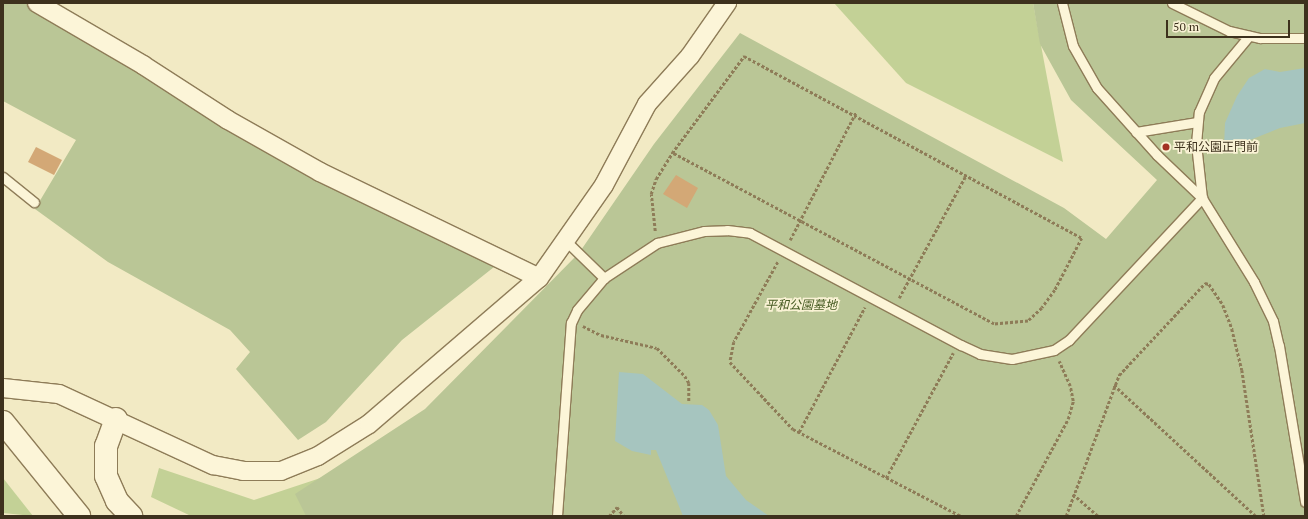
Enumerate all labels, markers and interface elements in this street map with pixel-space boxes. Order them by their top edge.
scale bar [1168,12,1292,38]
text: 50 m [1173,19,1199,34]
place label: 平和公園正門前 [1174,140,1258,154]
marker: 平和公園正門前 [1161,142,1171,152]
park label: 平和公園墓地 [765,298,837,312]

